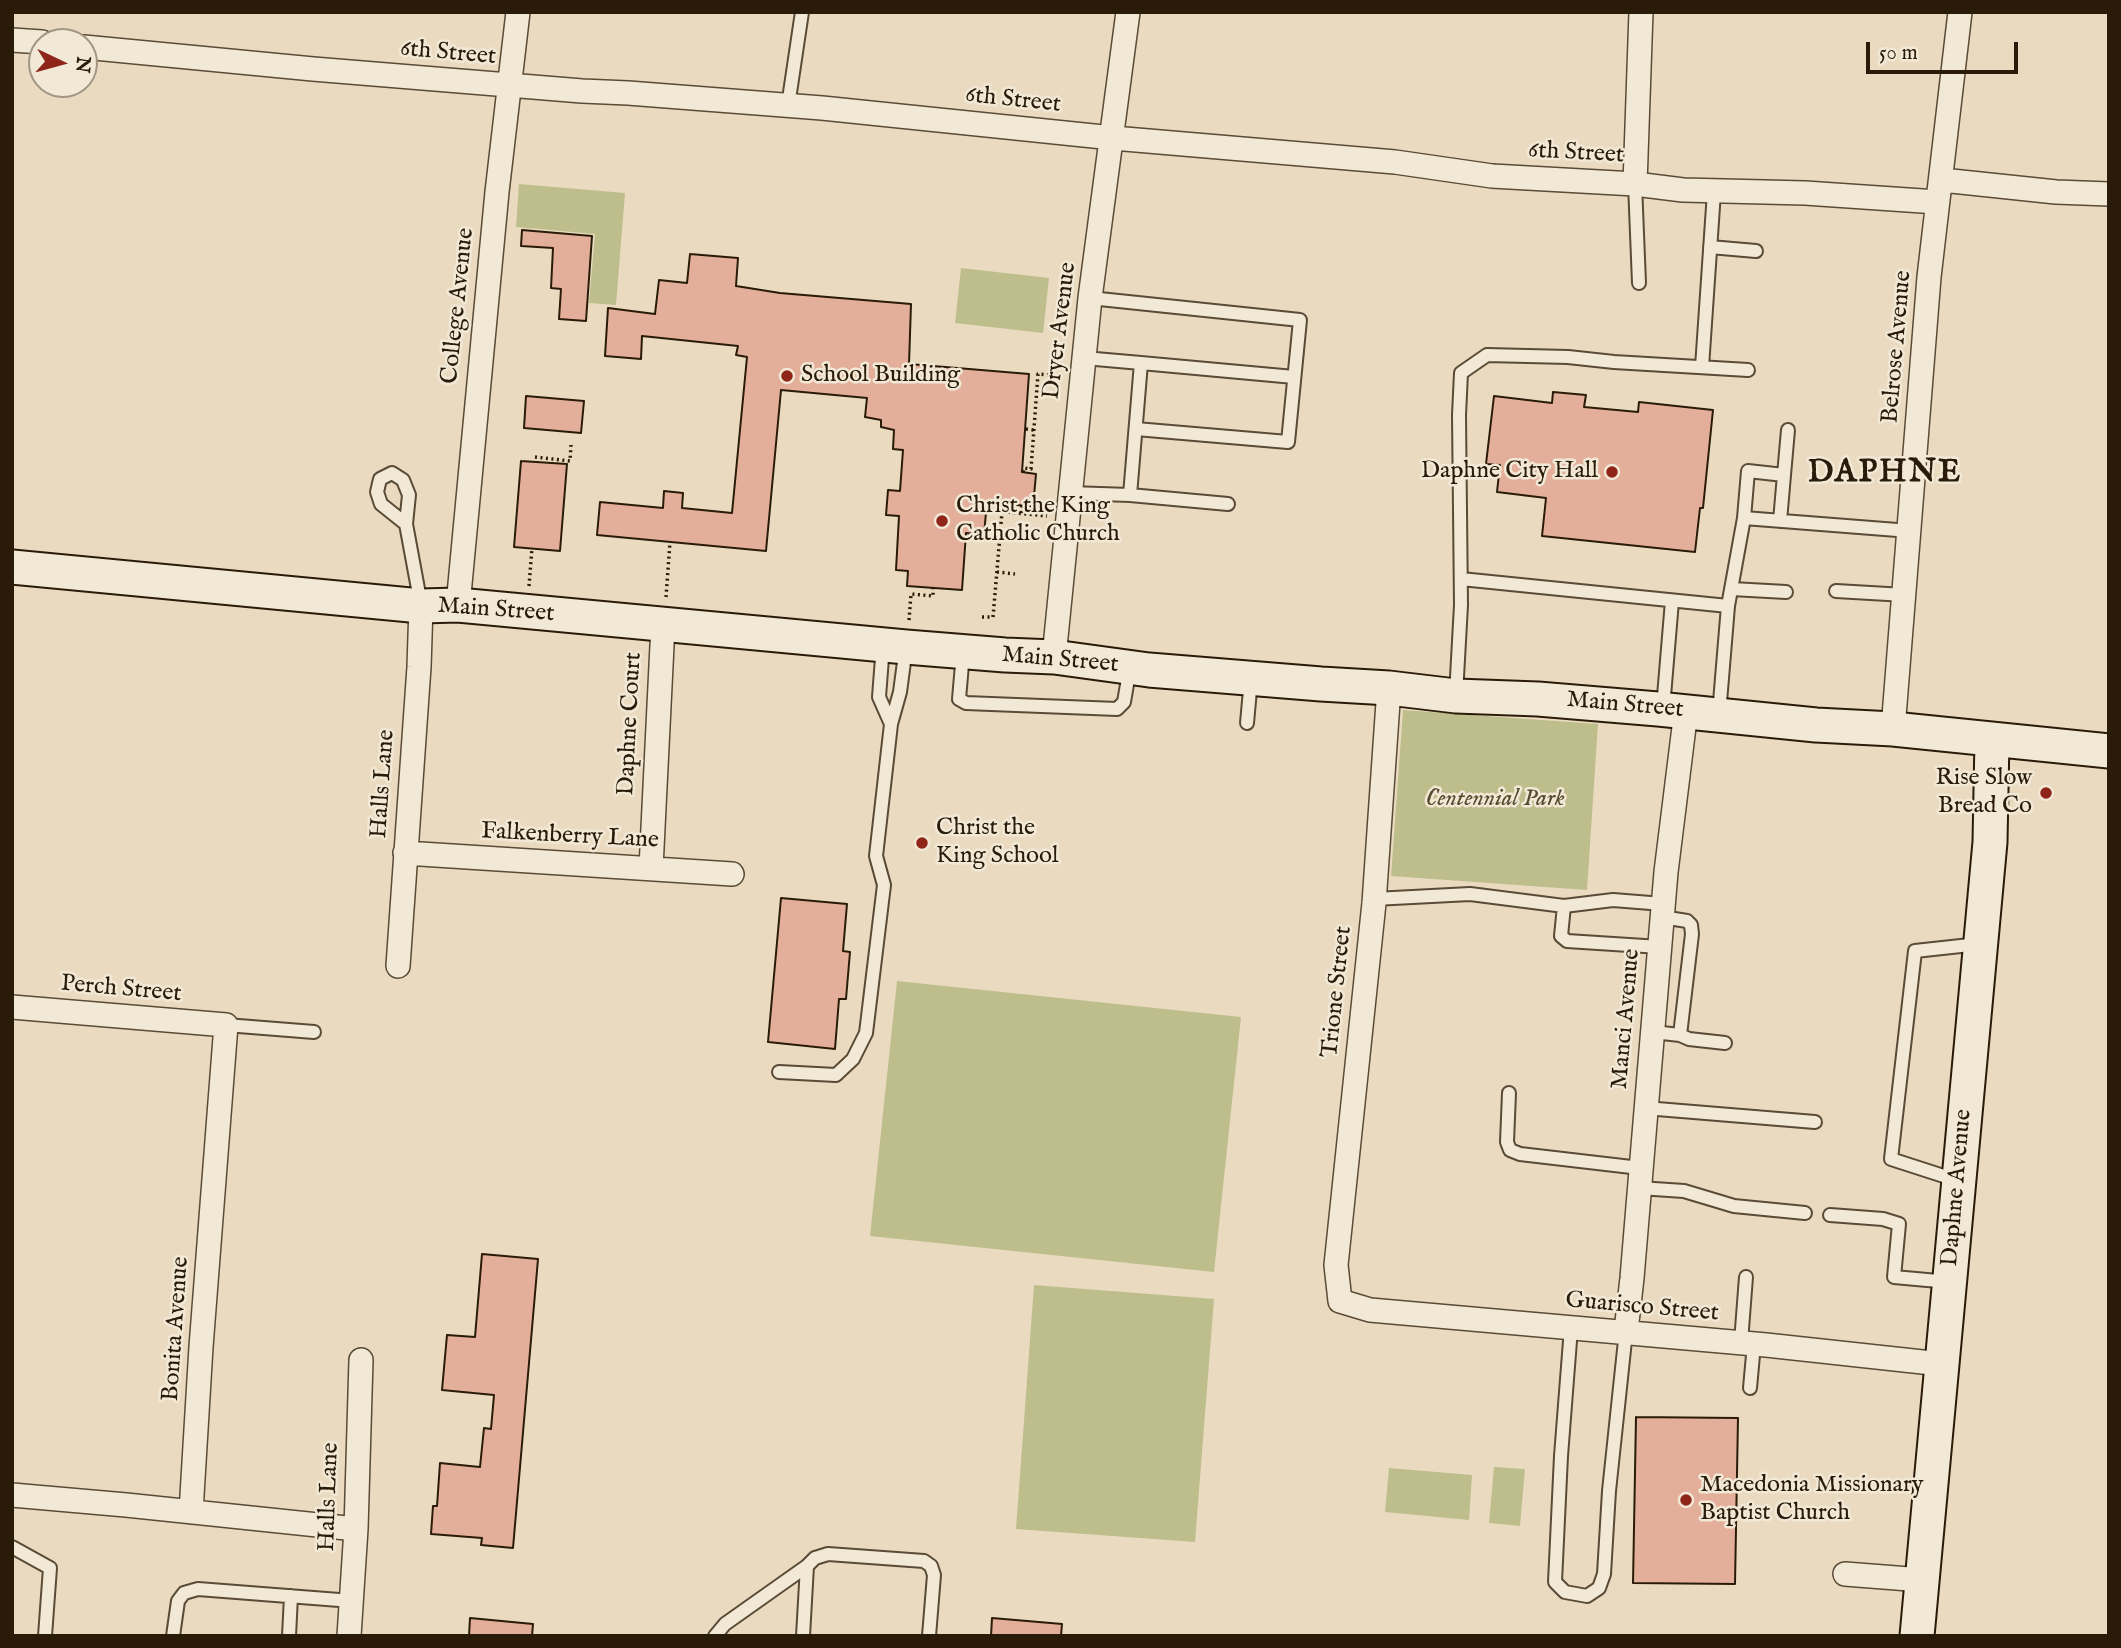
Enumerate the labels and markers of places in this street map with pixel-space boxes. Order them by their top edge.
place label: School Building [801,362,960,390]
marker: School Building [779,368,795,384]
place label: Daphne City Hall [1421,458,1598,486]
marker: Daphne City Hall [1604,464,1620,480]
place label: Christ the King Catholic Church [956,493,1120,549]
marker: Christ the King Catholic Church [934,513,950,529]
place label: Rise Slow Bread Co [1936,765,2032,821]
marker: Rise Slow Bread Co [2038,785,2054,801]
place label: Christ the King School [936,815,1058,871]
marker: Christ the King School [914,835,930,851]
place label: Macedonia Missionary Baptist Church [1700,1472,1924,1528]
marker: Macedonia Missionary Baptist Church [1678,1492,1694,1508]

